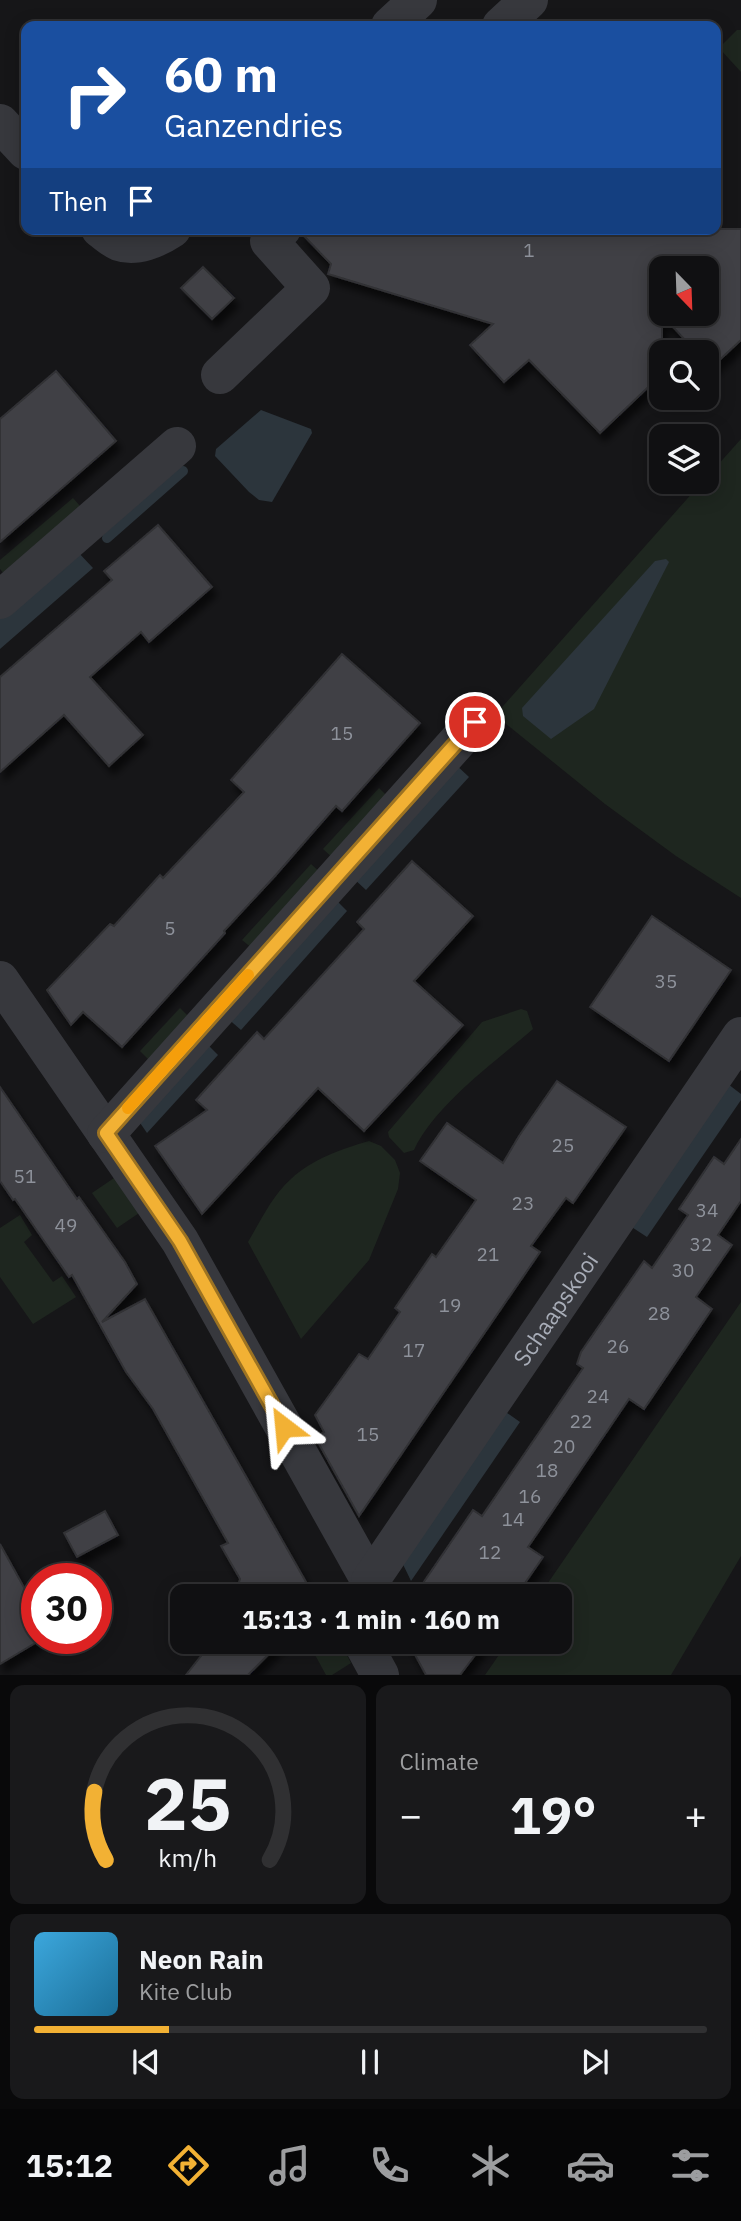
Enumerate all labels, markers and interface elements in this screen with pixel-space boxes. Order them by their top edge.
text: 60 m [164,42,278,105]
icon: right [49,49,140,140]
text: Ganzendries [164,104,343,146]
icon: arrive [122,182,160,220]
text: Then [49,184,108,218]
house number: 1 [523,238,535,262]
north arrow [649,256,719,326]
map controls [649,256,719,494]
button: search [649,340,719,410]
button: layers [649,424,719,494]
pin [445,692,505,752]
icon: arrive [456,703,494,741]
house number: 15 [331,721,353,745]
house number: 5 [164,916,176,940]
house number: 35 [655,969,677,993]
house number: 25 [552,1133,574,1157]
house number: 51 [14,1164,36,1188]
house number: 23 [512,1191,534,1215]
house number: 34 [696,1198,718,1222]
house number: 49 [55,1213,77,1237]
house number: 32 [690,1232,712,1256]
house number: 21 [477,1242,499,1266]
street label: Schaapskooi [506,1247,604,1371]
house number: 30 [672,1258,694,1282]
house number: 19 [439,1293,461,1317]
house number: 28 [648,1301,670,1325]
house number: 26 [607,1334,629,1358]
house number: 17 [403,1338,425,1362]
house number: 24 [587,1384,609,1408]
position arrow [247,1390,321,1464]
house number: 22 [570,1409,592,1433]
house number: 15 [357,1422,379,1446]
house number: 20 [553,1434,575,1458]
house number: 18 [536,1458,558,1482]
house number: 16 [519,1484,541,1508]
house number: 14 [502,1507,524,1531]
house number: 12 [479,1540,501,1564]
speed limit sign: 30 [21,1563,112,1654]
text: 15:13 · 1 min · 160 m [242,1602,500,1636]
text: Climate [400,1746,479,1776]
text: 25 [144,1756,231,1851]
text: 19° [510,1781,597,1848]
text: − [400,1790,422,1839]
text: + [684,1790,707,1839]
text: km/h [158,1841,217,1874]
text: Neon Rain [139,1942,264,1976]
text: Kite Club [139,1976,232,2006]
icon: previous [127,2043,165,2081]
icon: pause [351,2043,389,2081]
icon: next [576,2043,614,2081]
icon: directions [164,2141,213,2190]
icon: music [265,2141,314,2190]
icon: phone [365,2141,414,2190]
icon: climate [466,2141,515,2190]
icon: car [566,2141,615,2190]
icon: filters [666,2141,715,2190]
text: 15:12 [26,2144,113,2186]

